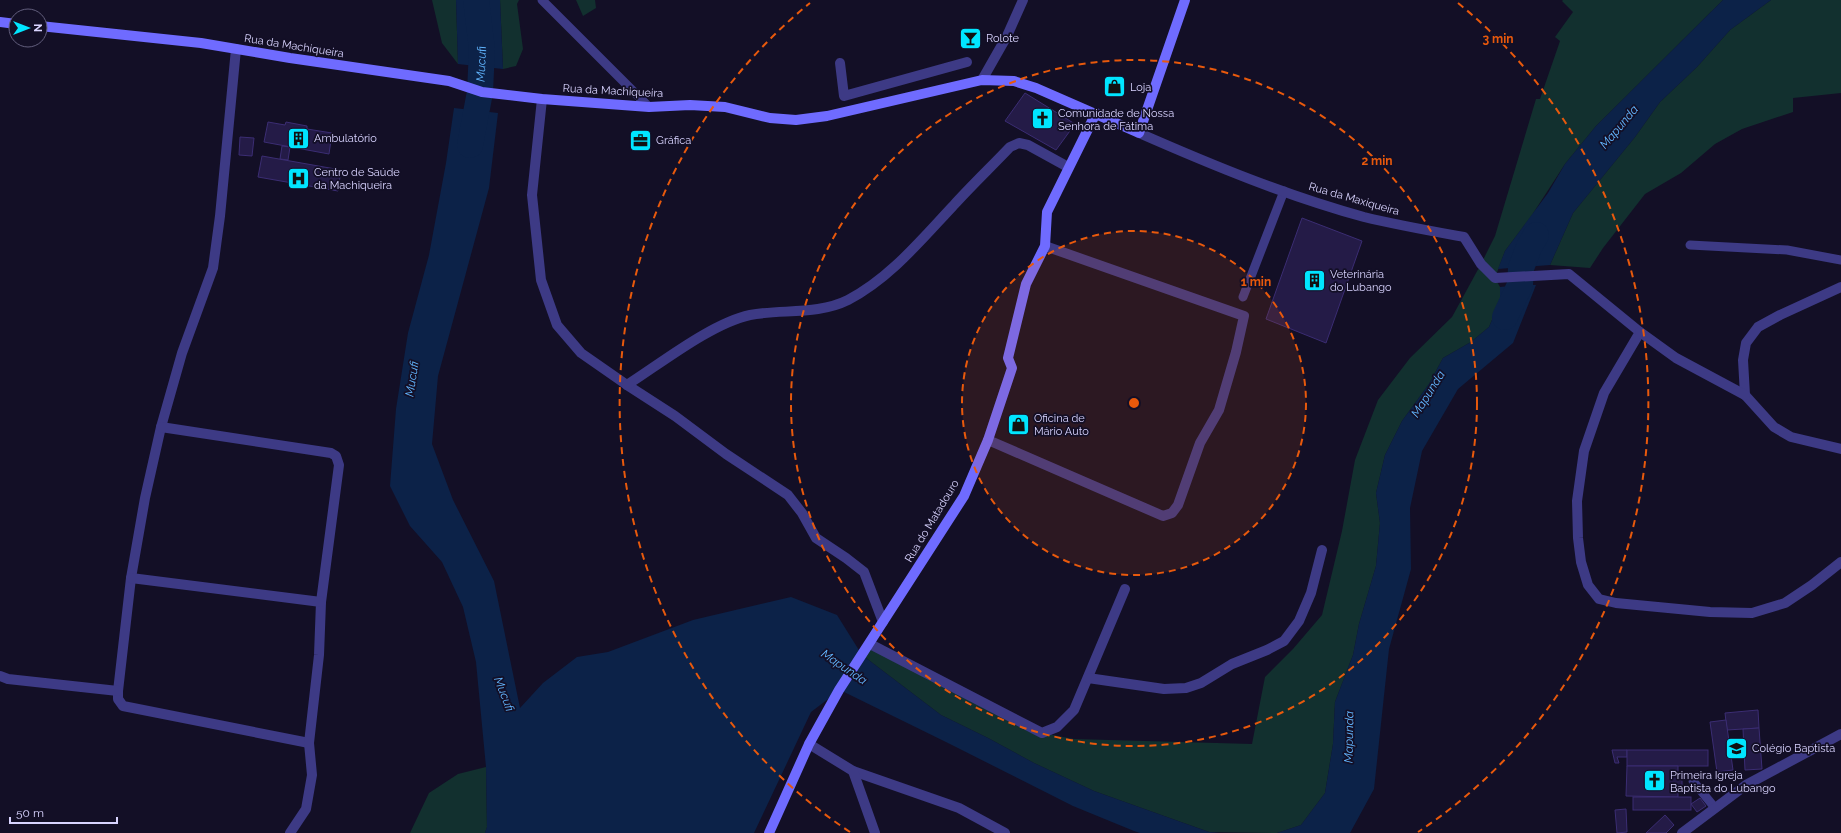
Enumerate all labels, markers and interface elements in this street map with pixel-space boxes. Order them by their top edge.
north arrow [8,8,48,48]
text: N [31,24,44,32]
bar icon: Rolote [958,25,984,51]
street label: Rua da Machiqueira [243,32,345,60]
place label: Rolote [986,32,1020,45]
text: 3 min [1482,32,1514,46]
water label: Mucufi [473,45,489,82]
shop icon: Loja [1101,74,1127,100]
place label: Loja [1130,81,1151,94]
street label: Rua da Machiqueira [562,82,664,100]
water label: Mapunda [1597,103,1641,151]
church icon: Comunidade de Nossa Senhora de Fátima [1029,106,1055,132]
place label: Comunidade de Nossa Senhora de Fátima [1058,107,1174,133]
building icon: Ambulatório [285,125,311,151]
office icon: Gráfica [627,127,653,153]
place label: Ambulatório [314,132,377,145]
place label: Gráfica [656,134,691,147]
text: 2 min [1361,154,1393,168]
hospital icon: Centro de Saúde da Machiqueira [285,165,311,191]
place label: Centro de Saúde da Machiqueira [314,166,400,192]
street label: Rua da Maxiqueira [1307,180,1401,218]
building icon: Veterinária do Lubango [1301,267,1327,293]
place label: Veterinária do Lubango [1330,268,1392,294]
text: 1 min [1241,275,1271,289]
water label: Mucufi [402,360,422,398]
water label: Mapunda [1408,368,1448,420]
centre of rings [1127,396,1141,410]
shop icon: Oficina de Mário Auto [1006,411,1032,437]
place label: Oficina de Mário Auto [1034,412,1089,438]
street label: Rua do Matadouro [902,477,962,565]
water label: Mapunda [818,647,870,687]
water label: Mucufi [491,675,517,713]
water label: Mapunda [1342,711,1356,763]
school or university icon: Colégio Baptista [1724,735,1750,761]
place label: Colégio Baptista [1752,742,1835,755]
church icon: Primeira Igreja Baptista do Lubango [1641,768,1667,794]
place label: Primeira Igreja Baptista do Lubango [1670,769,1776,795]
scale bar [10,799,117,825]
text: 50 m [16,806,44,820]

